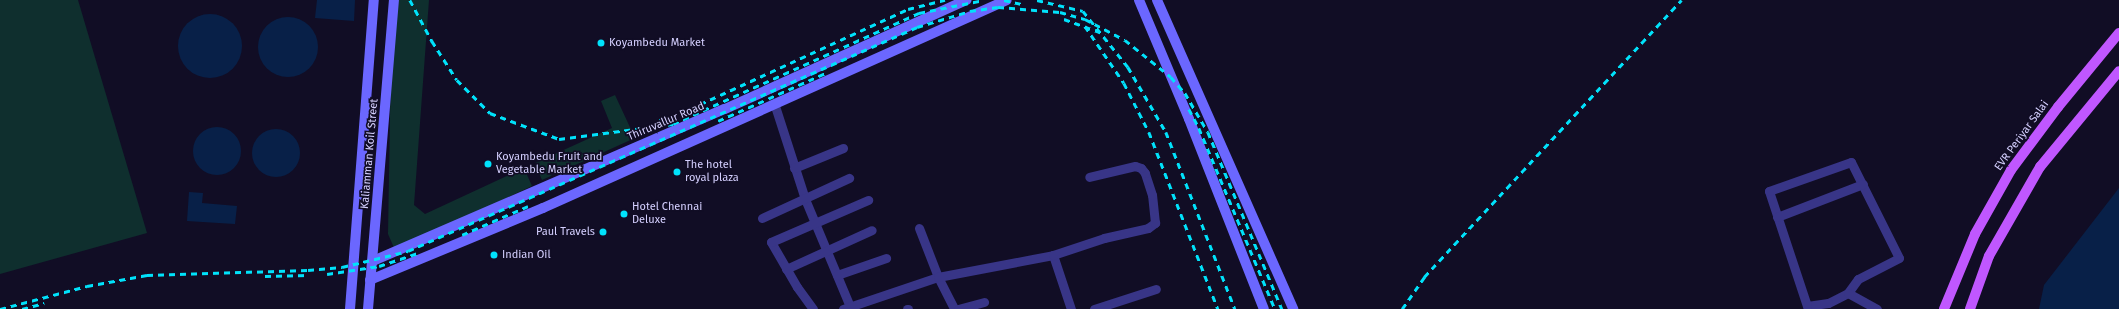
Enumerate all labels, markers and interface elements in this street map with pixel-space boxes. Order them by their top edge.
place label: Koyambedu Market [609,36,705,50]
marker: Koyambedu Market [596,38,606,48]
street label: Kaliamman Koil Street [359,98,381,210]
street label: EVR Periyar Salai [1992,98,2052,174]
street label: Thiruvallur Road [626,100,706,144]
place label: Koyambedu Fruit and Vegetable Market [496,151,602,177]
marker: Koyambedu Fruit and Vegetable Market [483,159,493,169]
place label: The hotel royal plaza [685,159,739,185]
marker: The hotel royal plaza [672,167,682,177]
place label: Hotel Chennai Deluxe [632,201,702,227]
marker: Hotel Chennai Deluxe [619,209,629,219]
place label: Paul Travels [536,225,595,239]
marker: Paul Travels [598,227,608,237]
place label: Indian Oil [502,248,551,262]
marker: Indian Oil [489,250,499,260]

